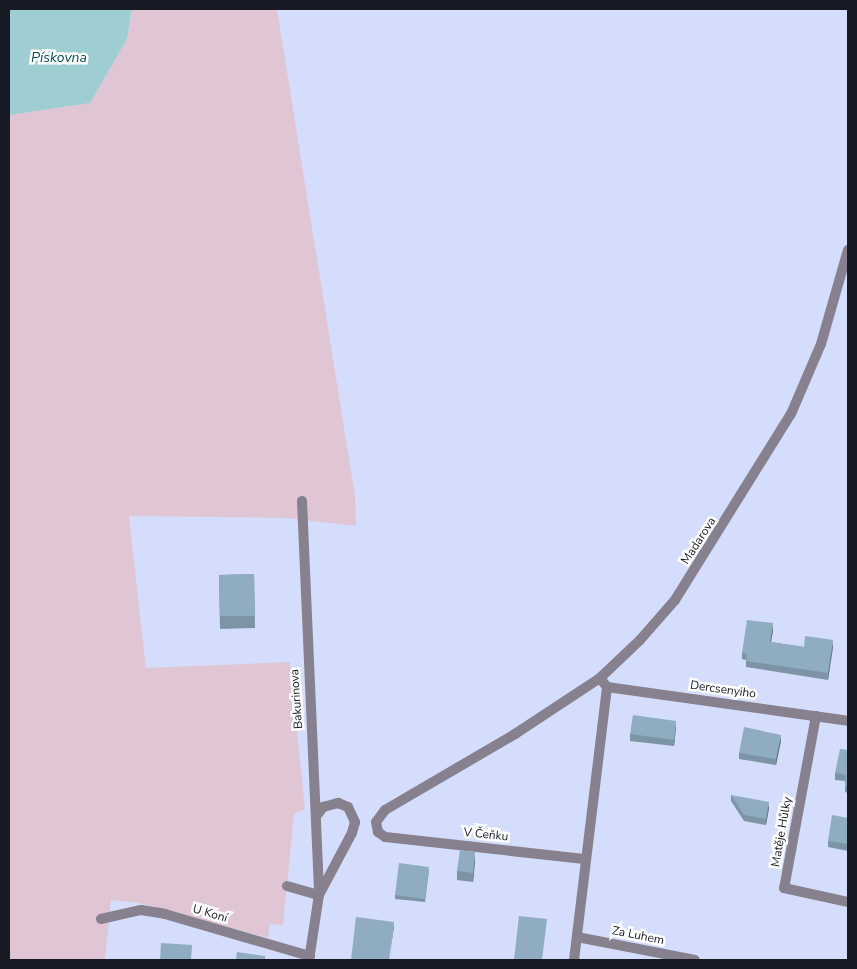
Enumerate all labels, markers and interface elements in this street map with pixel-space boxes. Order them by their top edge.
water label: Pískovna [31,50,87,66]
street label: Madarova [678,515,720,567]
street label: Bakurinova [288,669,306,729]
street label: Dercsenyiho [689,678,757,702]
street label: Matěje Hůlky [769,796,795,868]
street label: V Čeňku [463,825,509,845]
street label: U Koní [191,902,229,926]
street label: Za Luhem [611,924,665,948]

